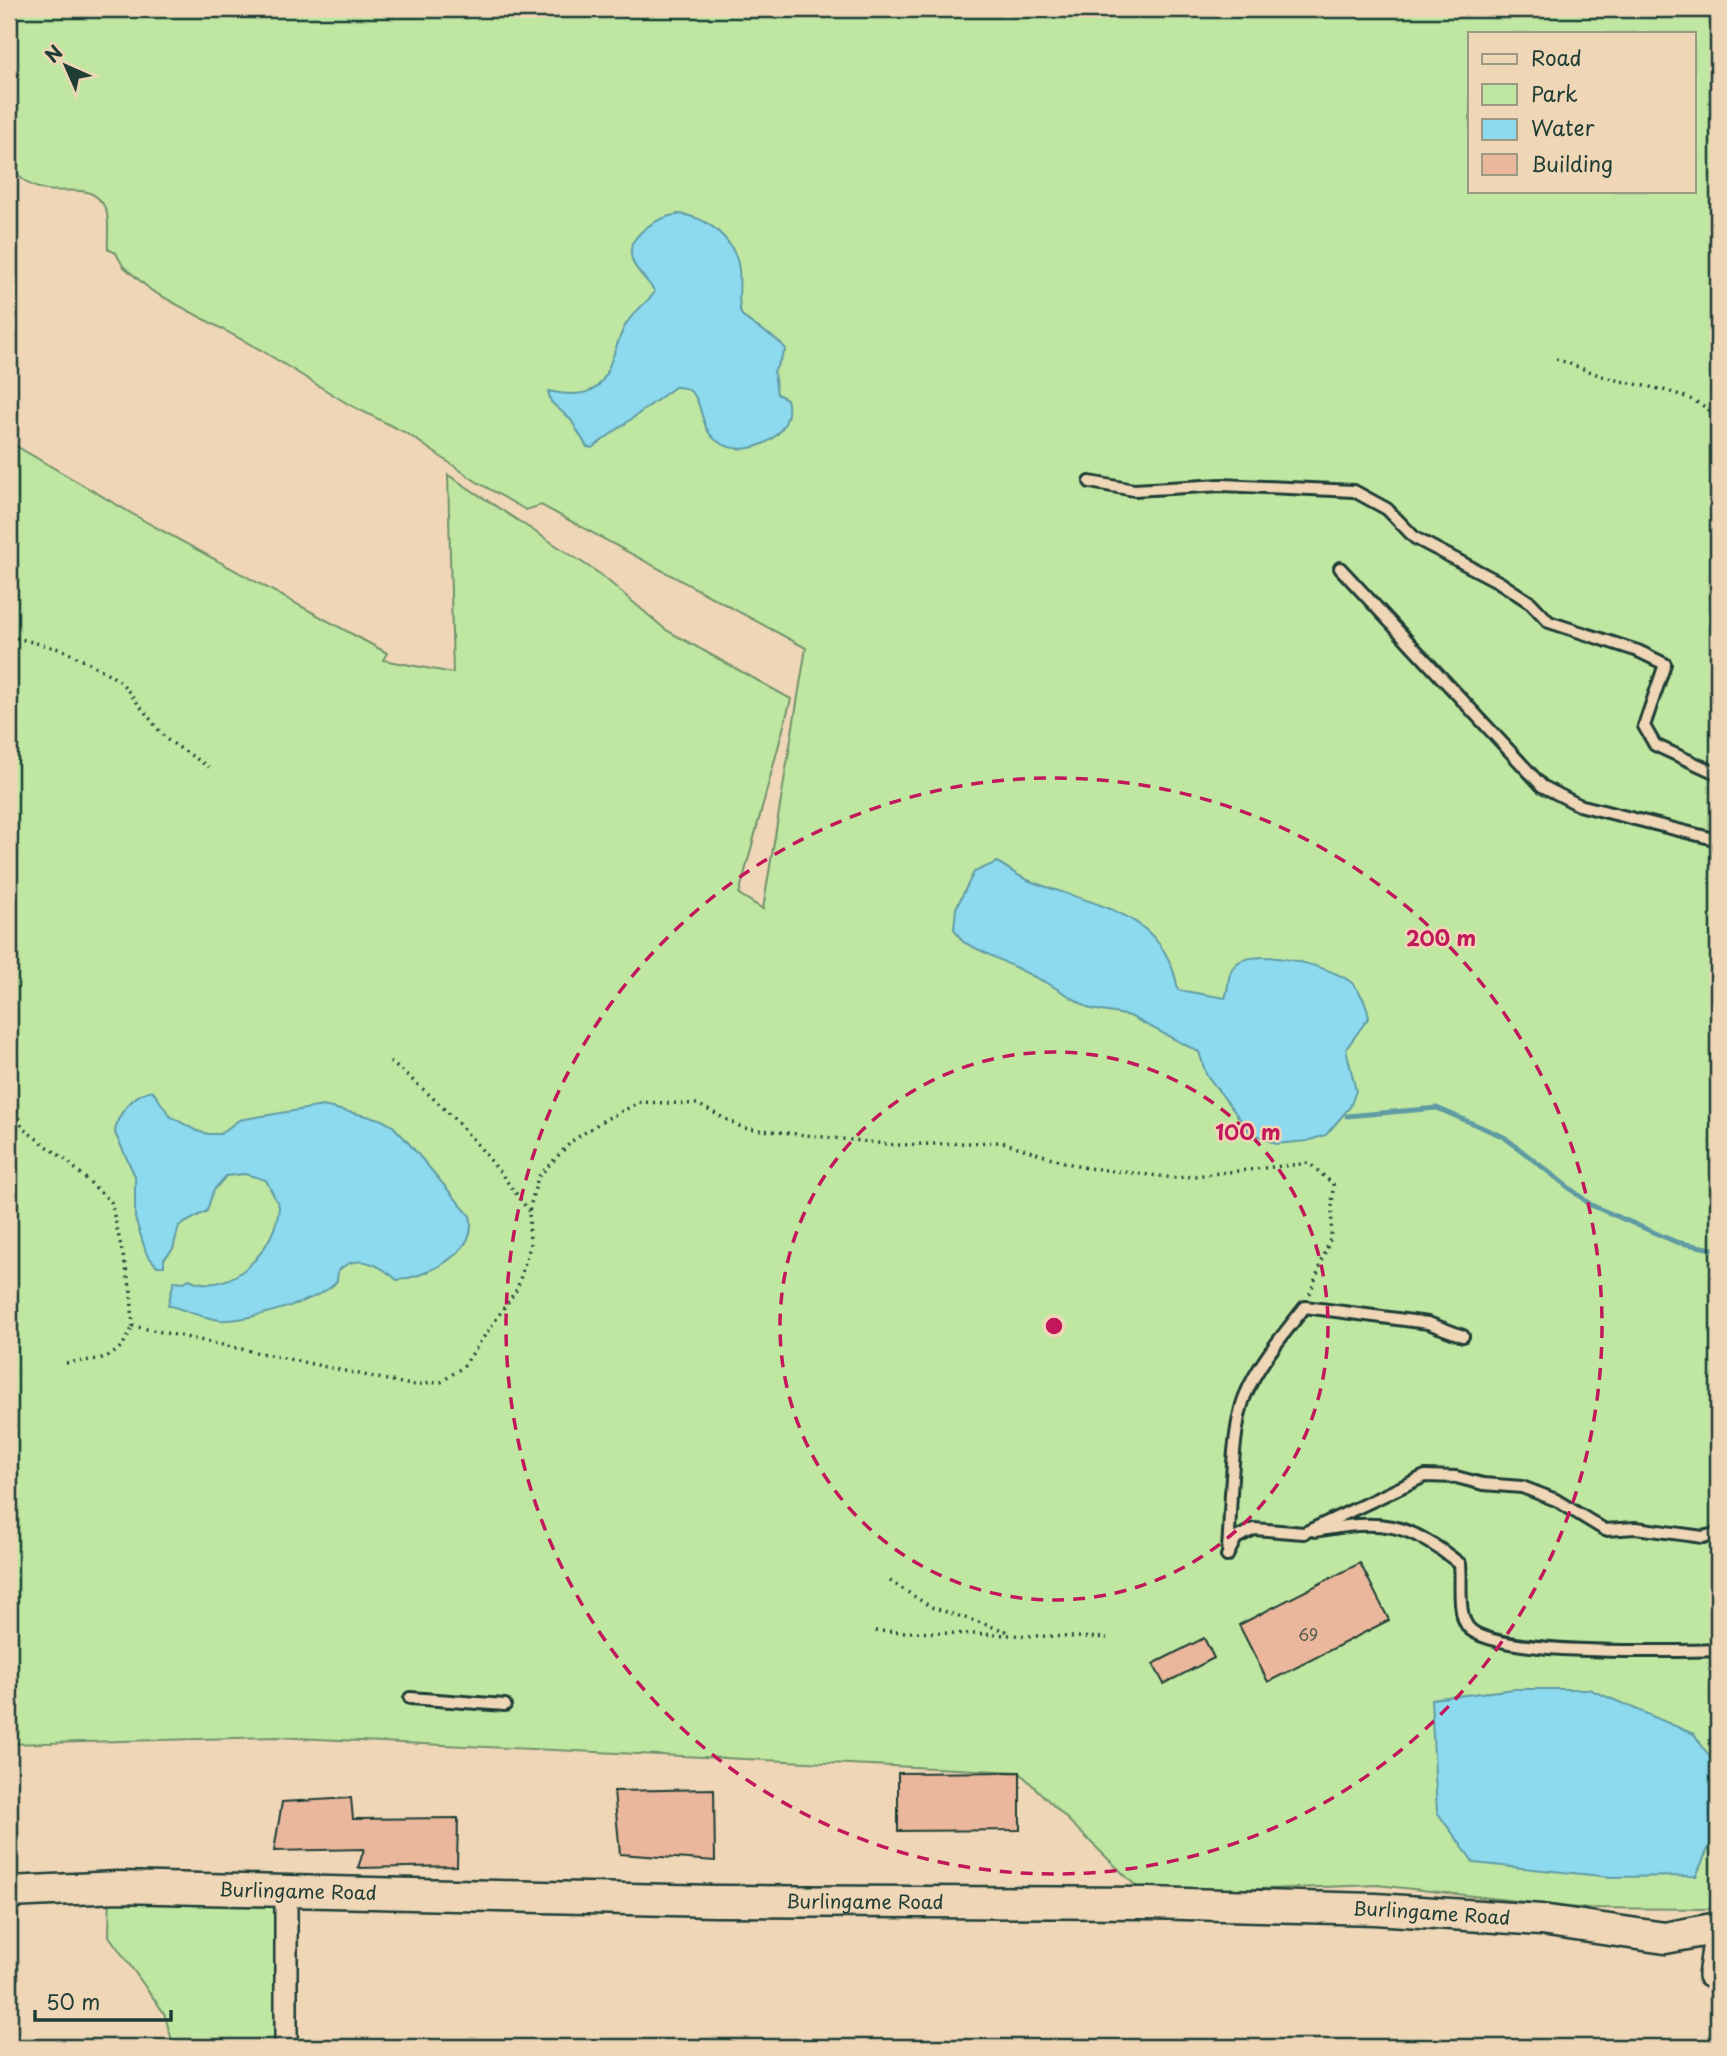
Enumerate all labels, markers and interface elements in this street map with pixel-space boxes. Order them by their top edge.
north arrow [32,32,102,102]
legend [1468,32,1696,192]
text: N [38,38,68,68]
text: Road [1531,41,1582,73]
text: Park [1531,77,1578,109]
text: Water [1531,111,1595,143]
text: Building [1531,147,1613,179]
text: 200 m [1406,921,1476,953]
text: 100 m [1215,1115,1281,1147]
centre of rings [1042,1314,1066,1338]
house number: 69 [1298,1622,1318,1646]
street label: Burlingame Road [219,1874,377,1906]
street label: Burlingame Road [786,1886,944,1915]
street label: Burlingame Road [1352,1893,1511,1931]
scale bar [35,1979,172,2023]
text: 50 m [46,1985,100,2017]

